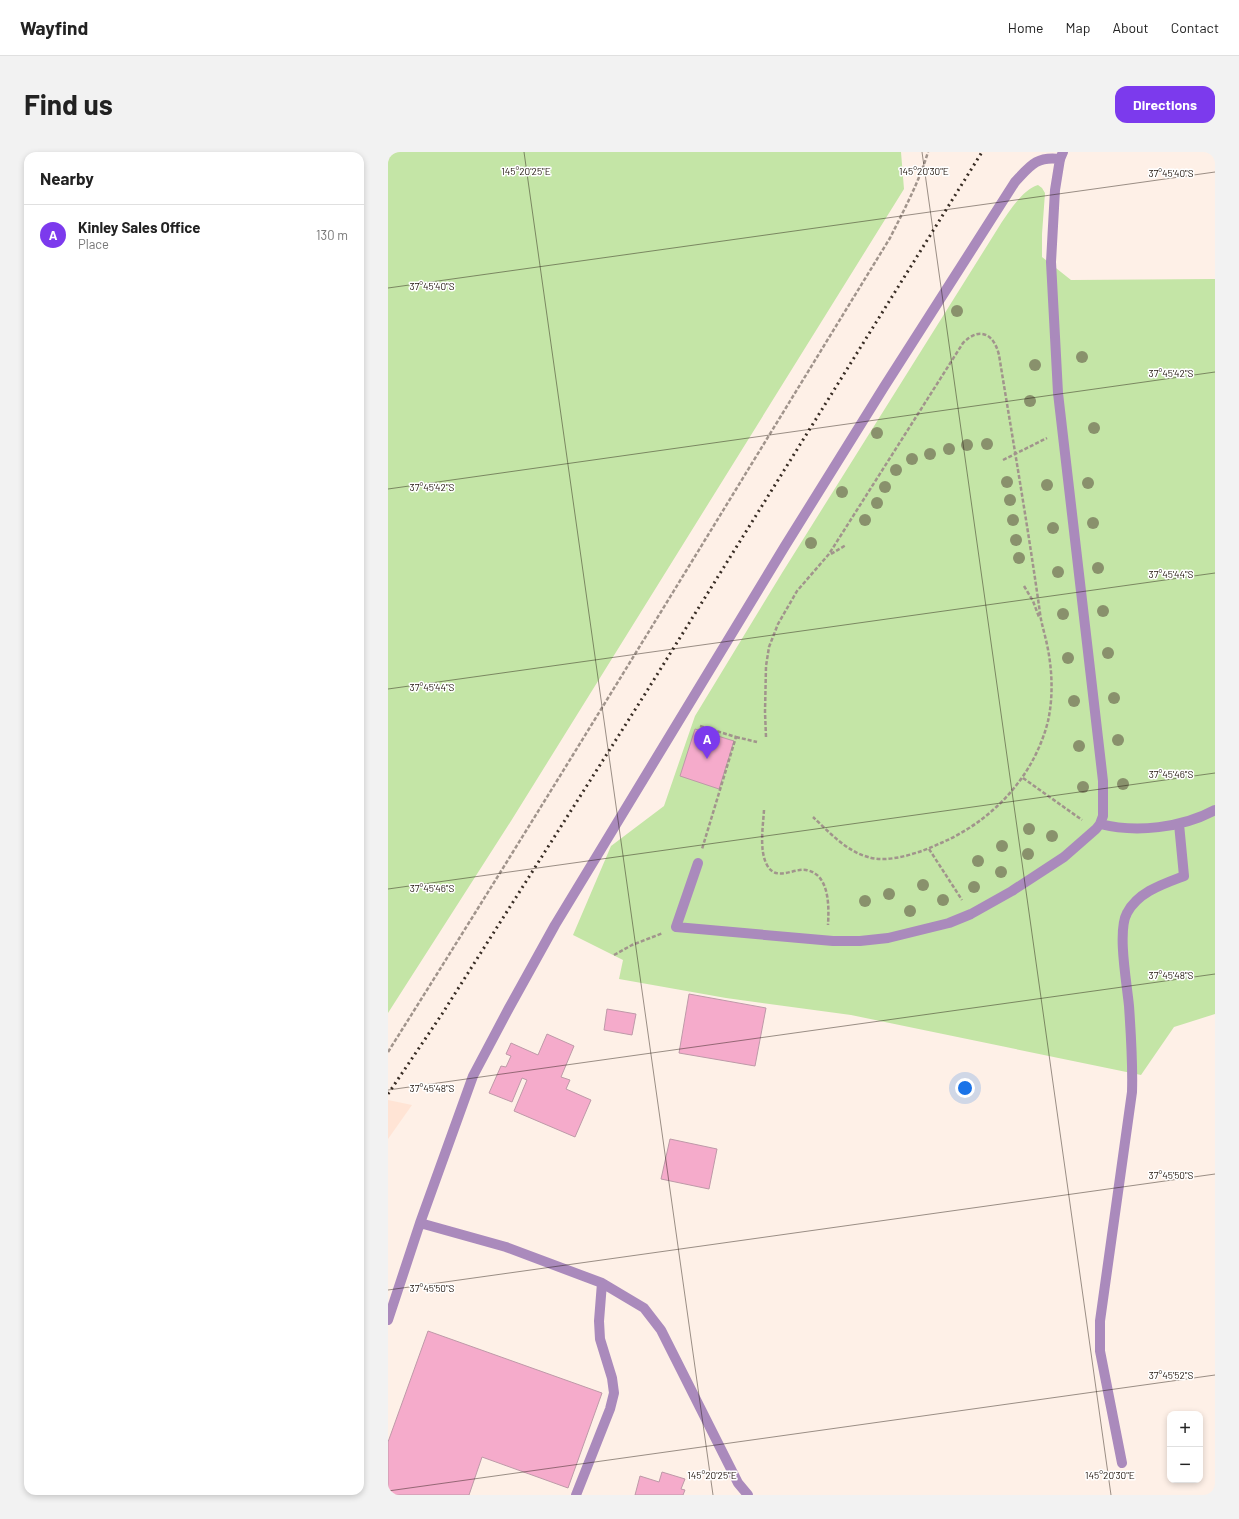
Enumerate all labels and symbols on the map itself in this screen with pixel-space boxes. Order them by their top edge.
text: 145°20'25"E [501,165,551,177]
text: 145°20'30"E [899,165,949,177]
text: 37°45'40"S [1148,167,1194,179]
text: 37°45'40"S [409,280,455,292]
text: 37°45'42"S [1149,367,1194,379]
text: 37°45'42"S [410,481,455,493]
text: 37°45'44"S [1149,568,1194,580]
text: 37°45'44"S [410,681,455,693]
pin: A [694,726,720,759]
text: 37°45'46"S [1149,768,1194,780]
text: 37°45'46"S [410,882,455,894]
text: 37°45'48"S [1149,969,1194,981]
your location [955,1078,975,1098]
text: 37°45'48"S [410,1082,455,1094]
text: 37°45'50"S [1149,1169,1194,1181]
text: 37°45'50"S [410,1282,455,1294]
text: 37°45'52"S [1149,1369,1193,1381]
text: 145°20'25"E [687,1469,737,1481]
text: 145°20'30"E [1085,1469,1135,1481]

